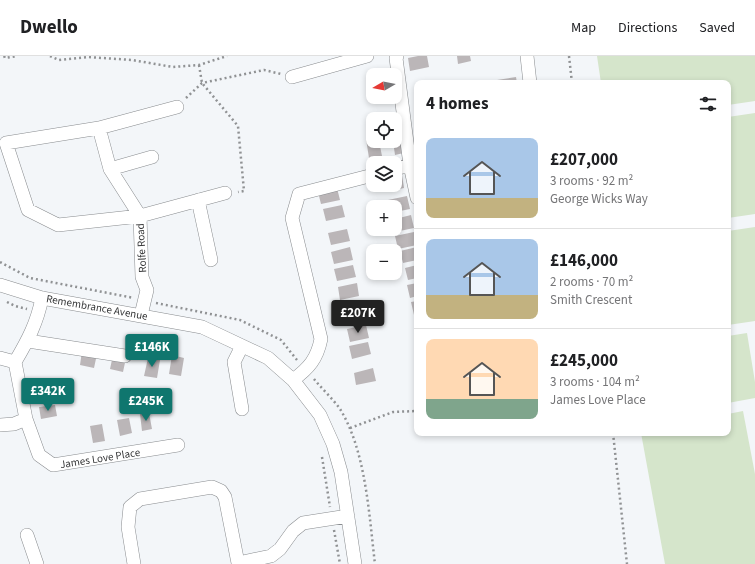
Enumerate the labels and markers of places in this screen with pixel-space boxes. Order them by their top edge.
pin: £207K [330,300,386,334]
pin: £146K [124,334,180,368]
pin: £342K [20,378,76,412]
pin: £245K [118,388,174,422]

